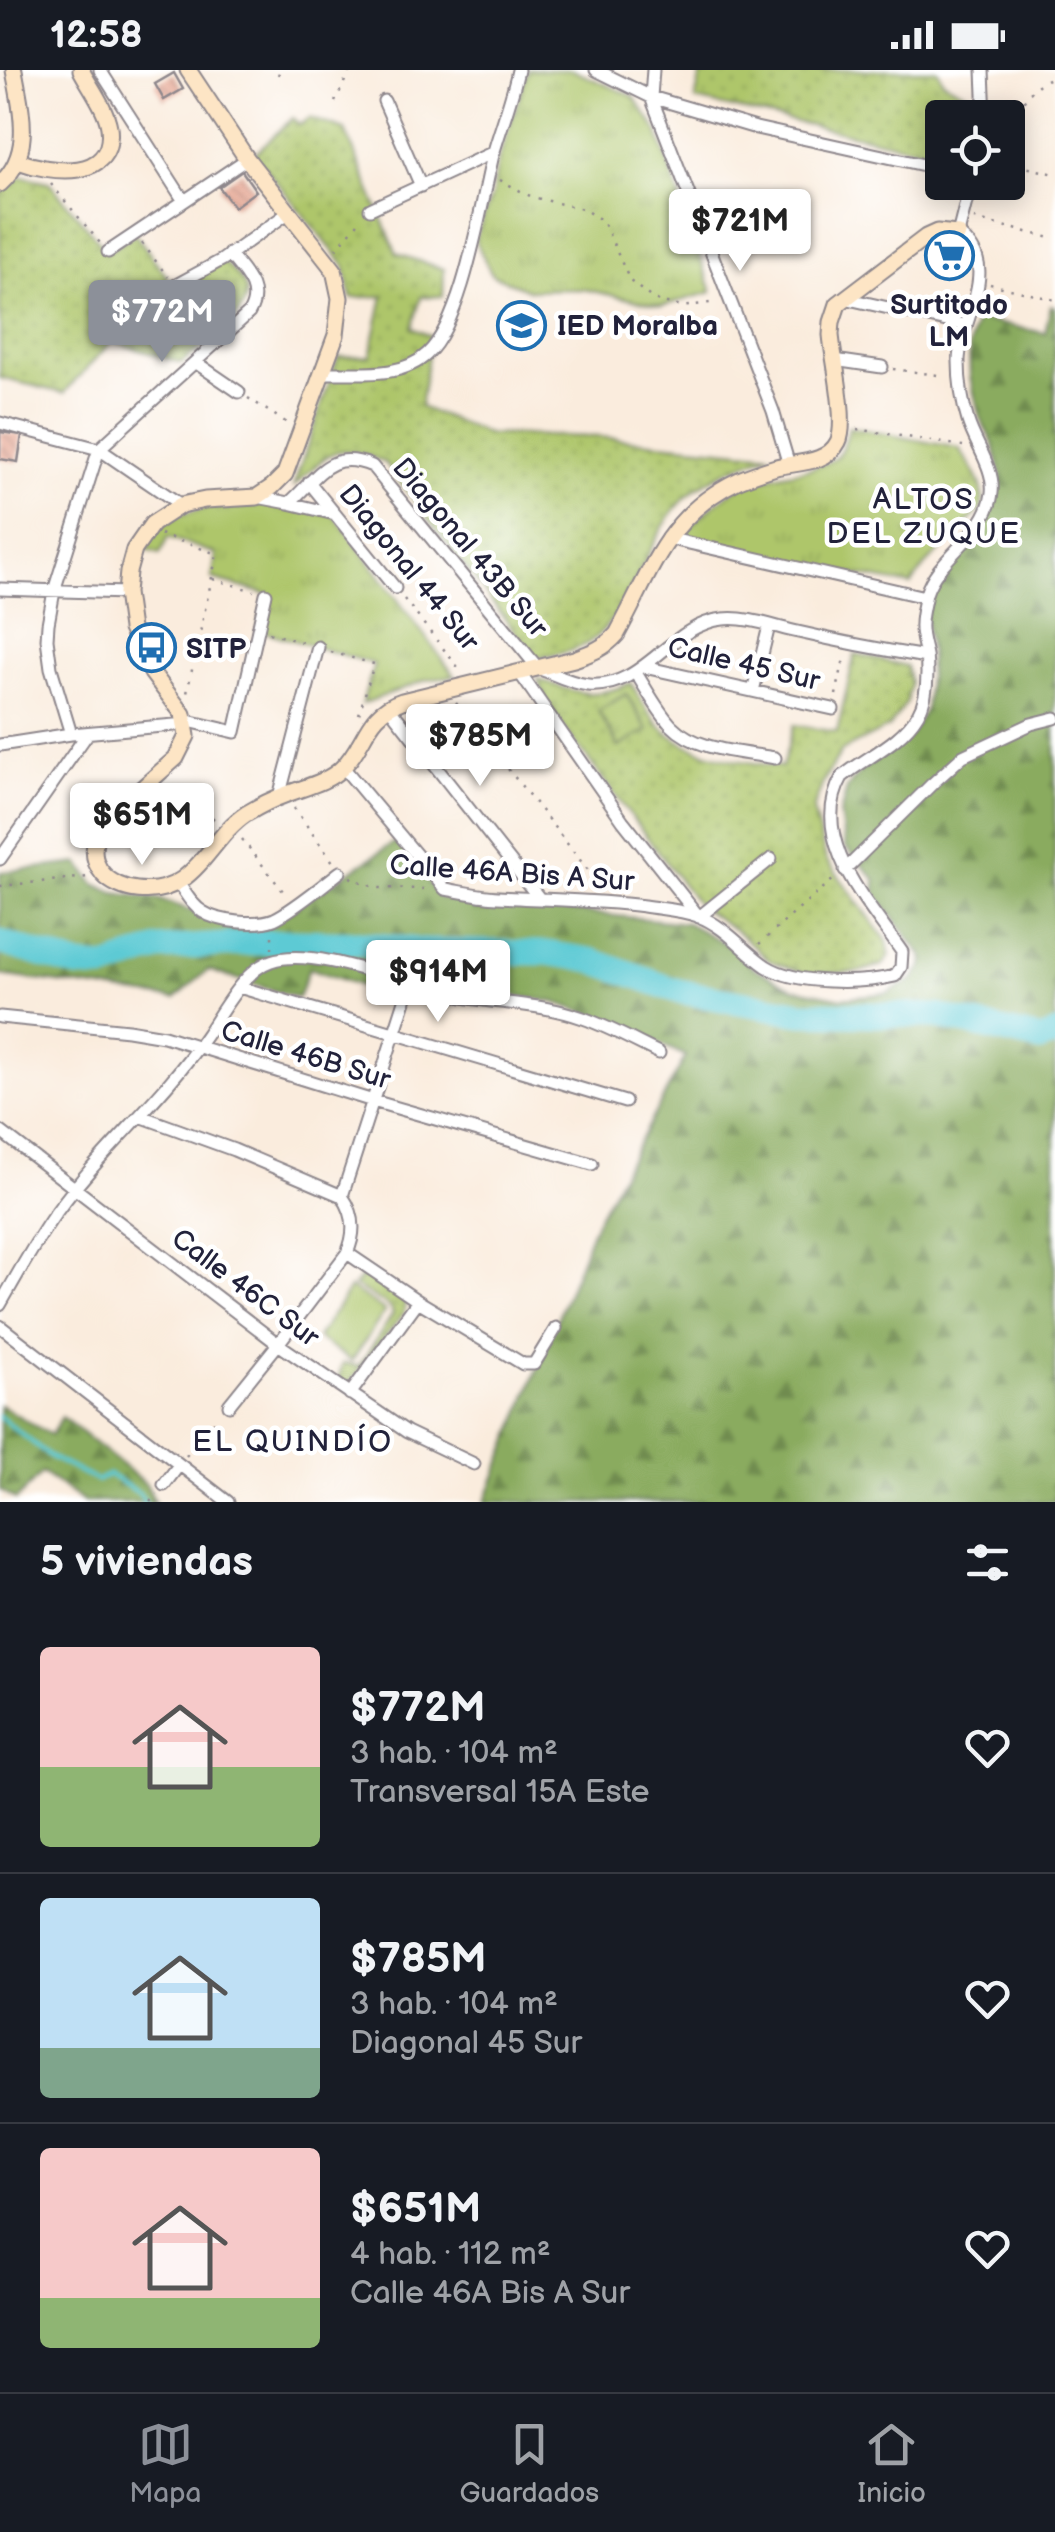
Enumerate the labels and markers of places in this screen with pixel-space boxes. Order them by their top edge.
pin: $721M [670,189,810,274]
supermarket icon: Surtitodo LM [923,230,975,282]
pin: $772M [92,280,232,365]
place label: Surtitodo LM [890,289,1008,354]
school or university icon: IED Moralba [496,299,548,351]
place label: IED Moralba [557,310,718,343]
bus stop icon: SITP [125,622,177,674]
place label: SITP [186,633,246,666]
pin: $785M [410,704,550,789]
pin: $651M [72,783,212,868]
pin: $914M [368,940,508,1025]

